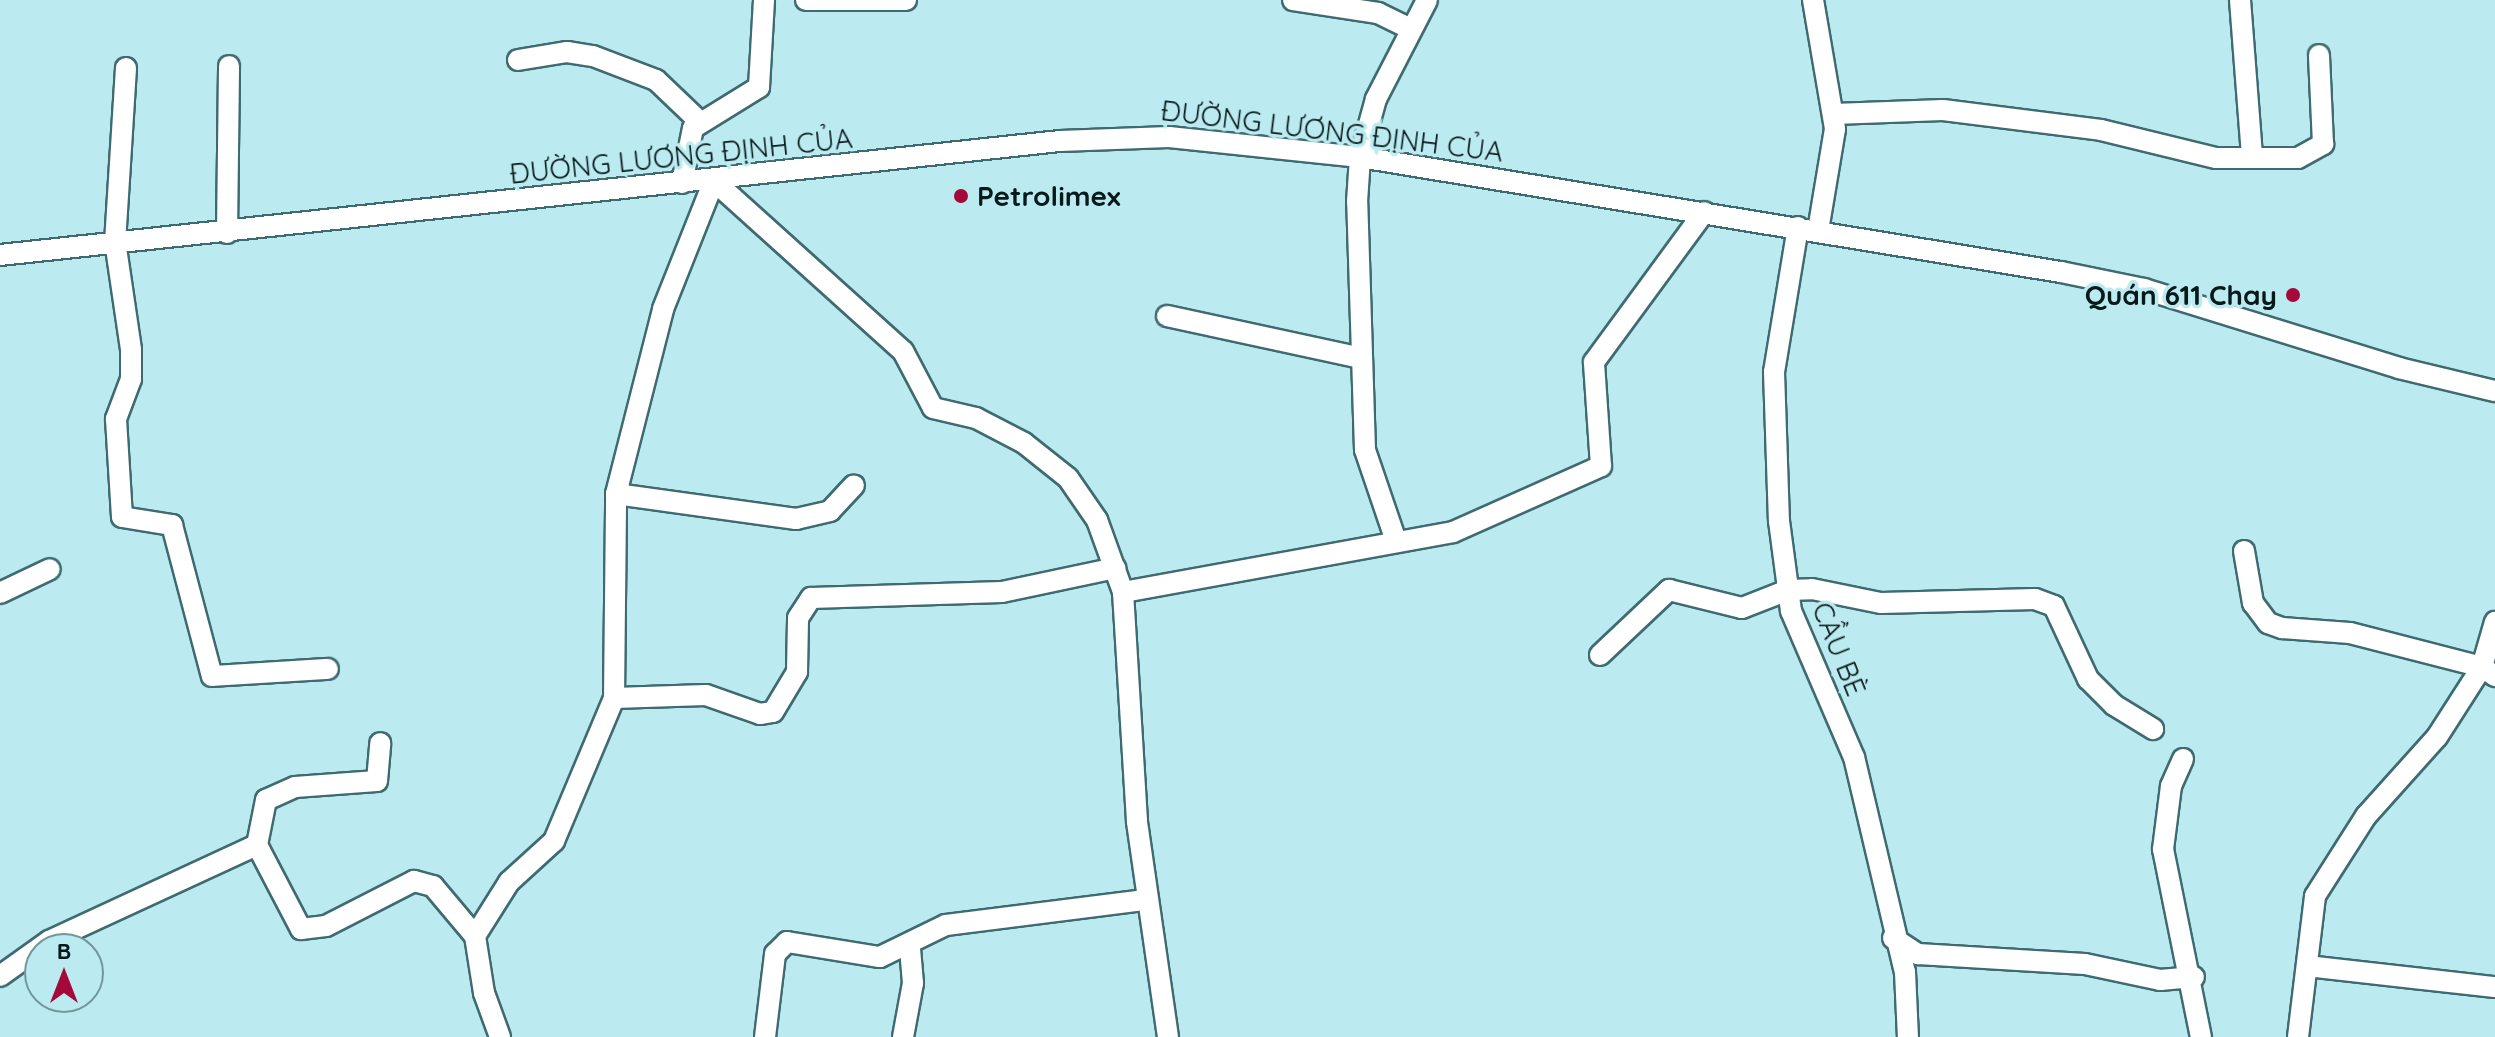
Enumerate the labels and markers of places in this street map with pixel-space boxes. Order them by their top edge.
place label: Petrolimex [977,179,1121,213]
marker: Petrolimex [952,187,970,205]
place label: Quán 611 Chay [2085,278,2277,312]
marker: Quán 611 Chay [2284,286,2302,304]

